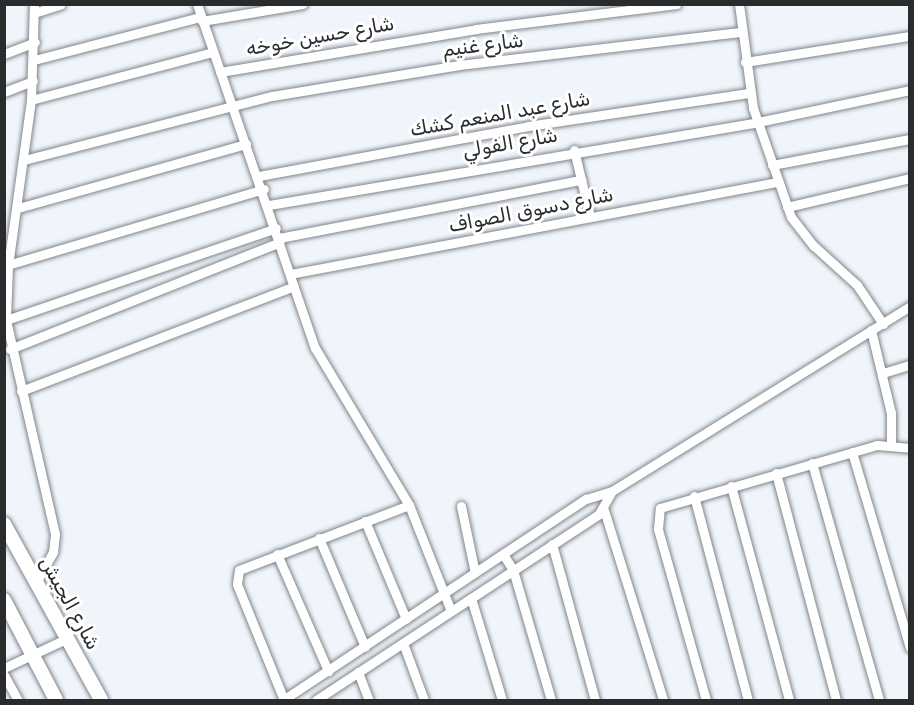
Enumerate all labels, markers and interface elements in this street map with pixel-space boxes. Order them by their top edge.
street label: شارع حسين خوخه [244,11,396,61]
street label: شارع غنيم [441,28,525,62]
street label: شارع عبد المنعم كشك [408,86,592,142]
street label: شارع الفولي [460,123,560,163]
street label: شارع دسوق الصواف [447,182,615,238]
street label: شارع الجيش [35,552,105,654]

